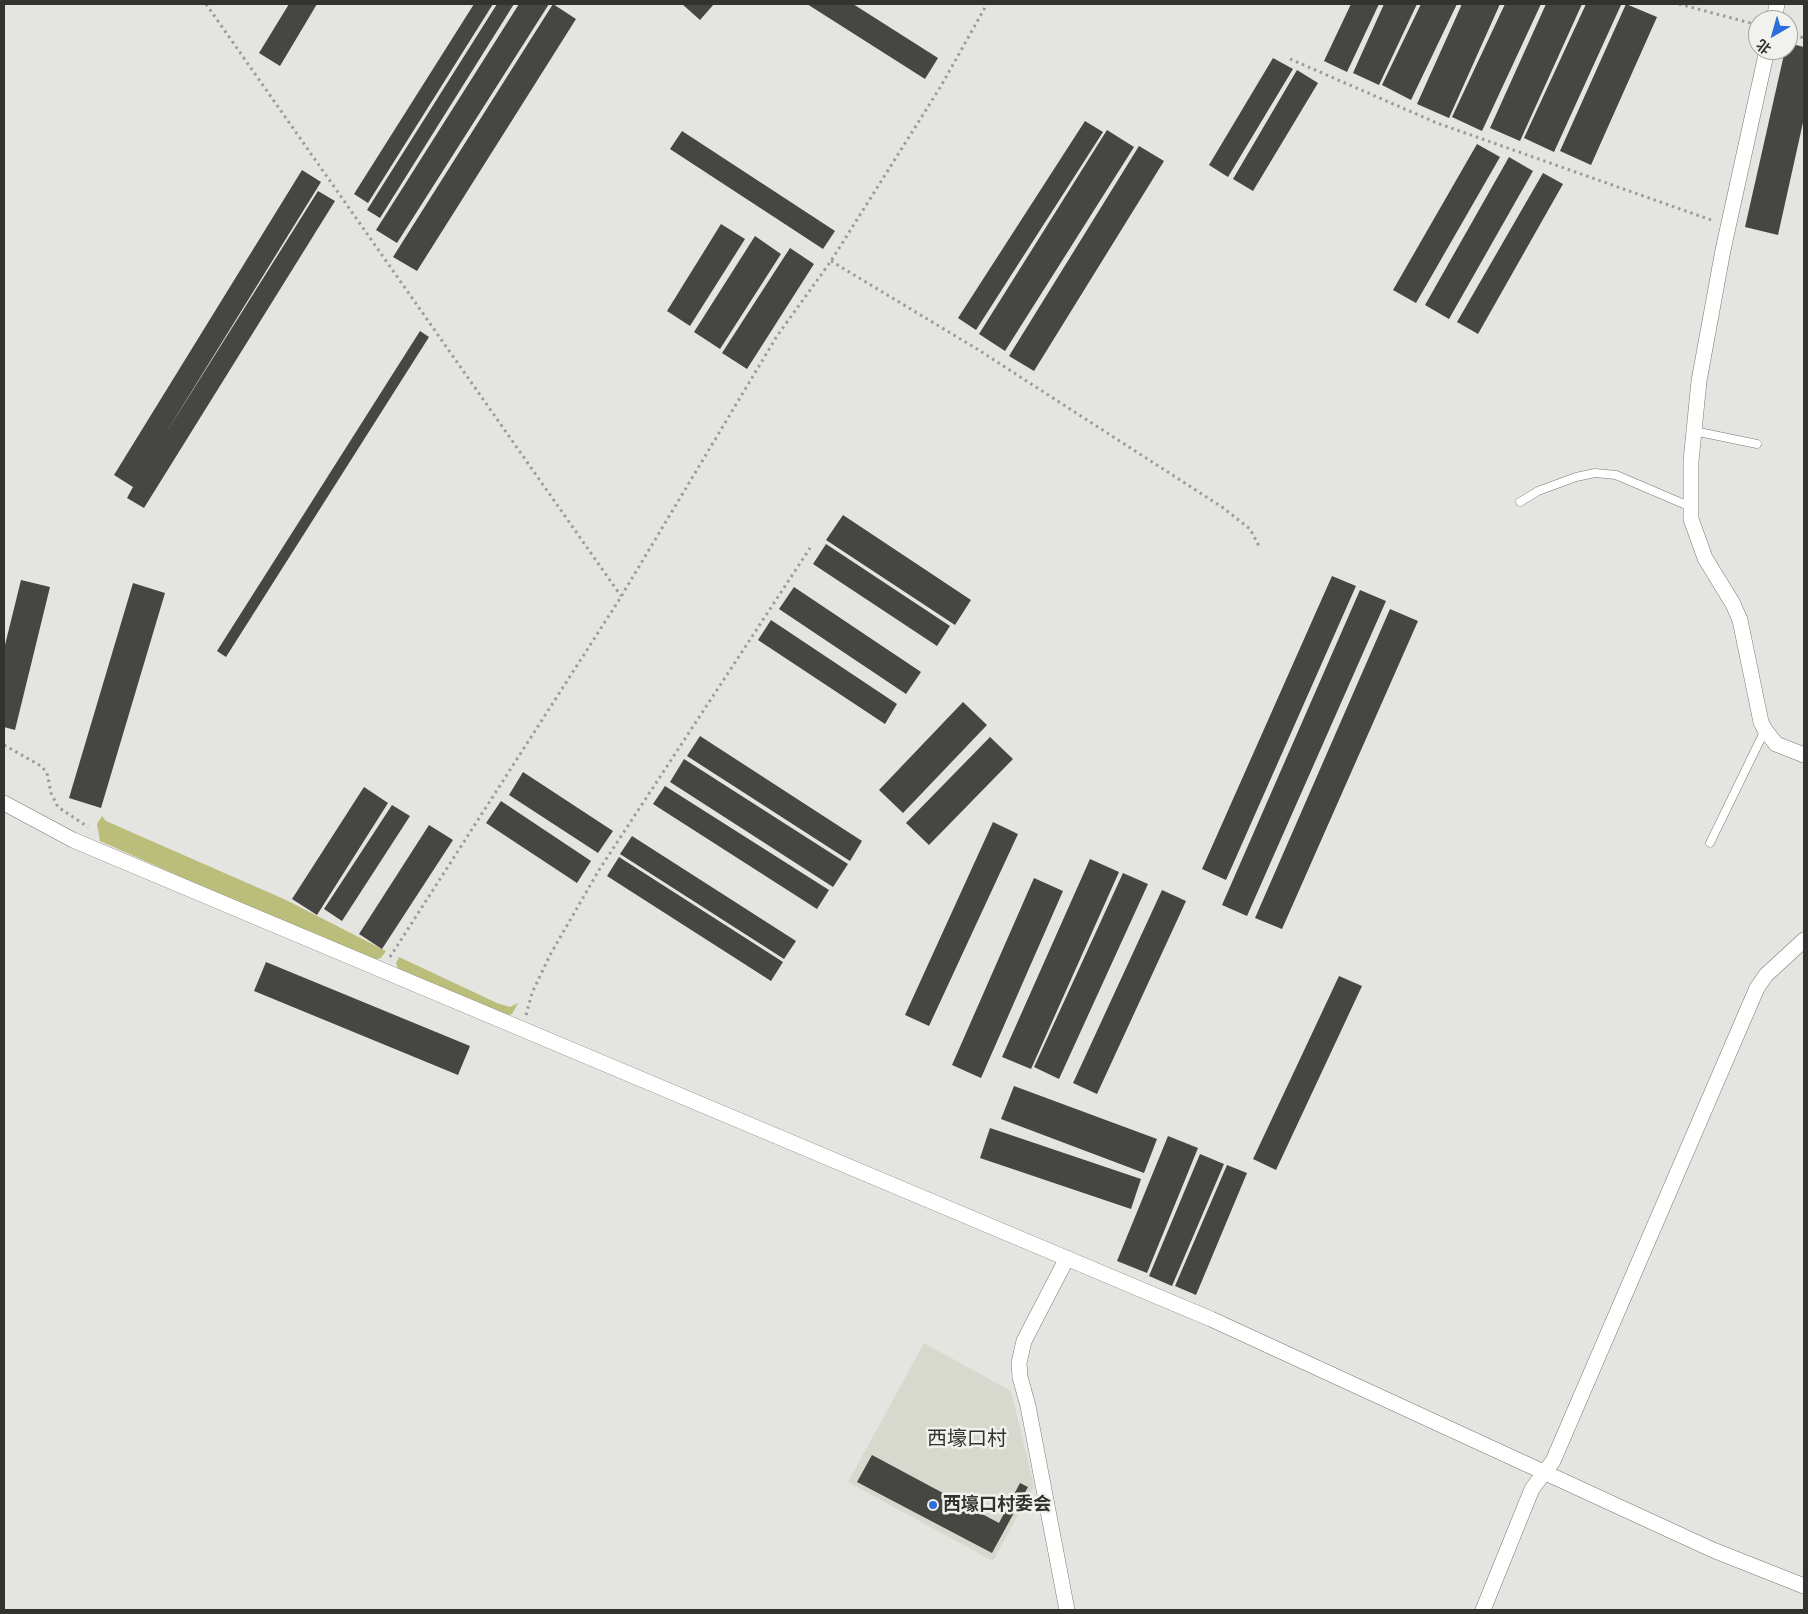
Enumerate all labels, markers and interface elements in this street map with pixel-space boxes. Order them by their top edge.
north arrow [1748,10,1798,60]
text: 北 [1753,35,1775,57]
district label: 西壕口村 [927,1427,1007,1451]
place label: 西壕口村委会 [943,1494,1051,1516]
marker: 西壕口村委会 [927,1499,939,1511]

